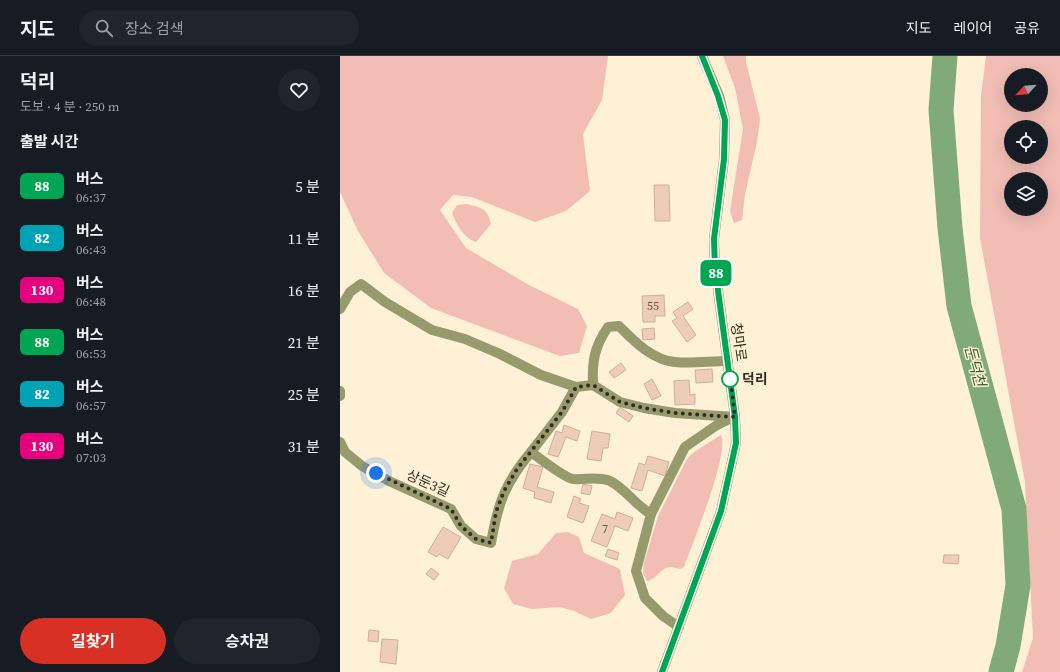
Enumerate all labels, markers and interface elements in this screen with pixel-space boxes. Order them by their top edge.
search box [79,10,359,46]
text: 지도 [20,16,55,42]
icon: search [93,17,115,39]
text: 장소 검색 [125,18,184,39]
text: 지도 [906,18,932,38]
text: 레이어 [954,18,992,38]
text: 공유 [1014,18,1040,38]
text: 덕리 [20,68,55,94]
north arrow [1004,68,1048,112]
map controls [1004,68,1048,216]
button: heart [278,69,320,111]
text: 도보 · 4 분 · 250 m [20,98,120,115]
button: locate [1004,120,1048,164]
text: 출발 시간 [20,131,78,152]
text: 버스 [76,168,104,189]
button: layers [1004,172,1048,216]
text: 88 [34,176,50,196]
text: 5 분 [295,176,320,197]
text: 06:37 [76,189,106,206]
text: 버스 [76,220,104,241]
text: 82 [34,228,50,248]
text: 11 분 [288,228,320,249]
text: 06:43 [76,241,106,258]
line badge: 88 [698,260,734,286]
text: 88 [708,263,724,283]
text: 버스 [76,272,104,293]
text: 130 [31,280,53,300]
text: 16 분 [288,280,320,301]
text: 06:48 [76,293,106,310]
house number: 55 [647,298,659,314]
street label: 청마로 [726,321,752,363]
text: 버스 [76,324,104,345]
text: 88 [34,332,50,352]
text: 21 분 [288,332,320,353]
water label: 둔덕천 [960,343,992,391]
text: 06:53 [76,345,106,362]
place label: 덕리 [742,369,768,389]
marker: 덕리 [721,370,739,388]
text: 버스 [76,376,104,397]
text: 82 [34,384,50,404]
text: 25 분 [288,384,320,405]
text: 06:57 [76,397,106,414]
text: 버스 [76,428,104,449]
text: 130 [31,436,53,456]
text: 31 분 [288,436,320,457]
text: 07:03 [76,449,106,466]
your location [366,463,386,483]
street label: 상둔3길 [403,465,453,501]
house number: 7 [602,521,608,537]
button: 길찾기 [20,618,166,664]
button: 승차권 [174,618,320,664]

